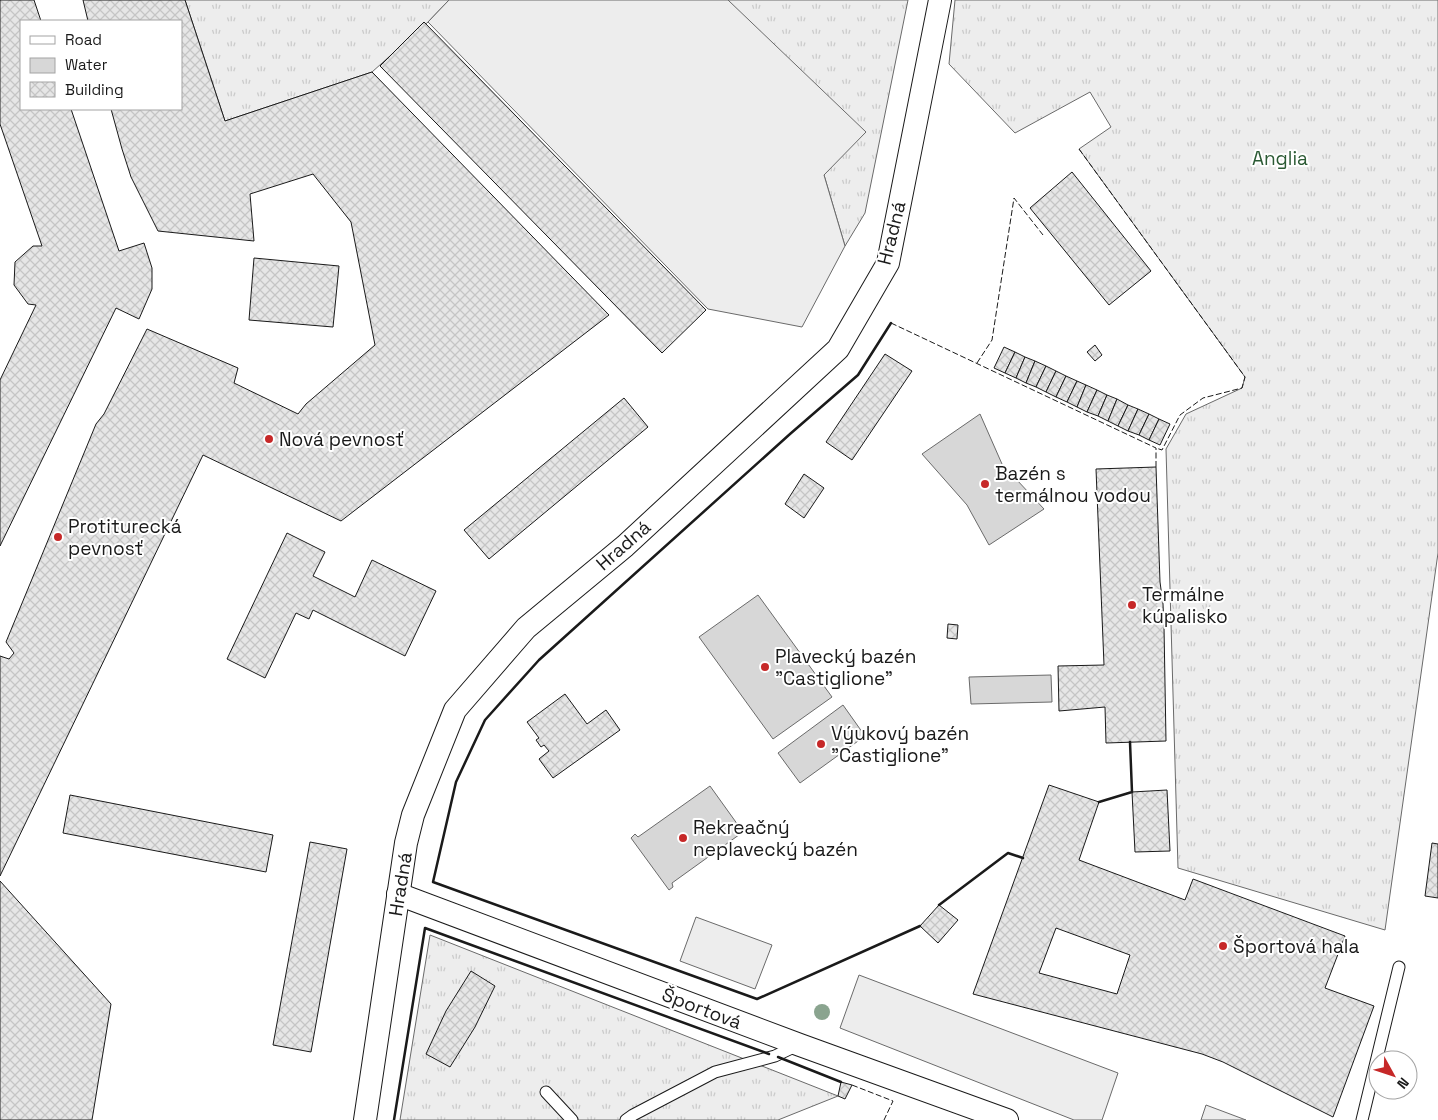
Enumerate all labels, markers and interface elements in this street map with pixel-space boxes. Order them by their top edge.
legend [20,20,182,110]
text: Road [65,30,102,49]
text: Water [65,55,108,74]
text: Building [65,80,124,99]
park label: Anglia [1252,146,1308,171]
street label: Hradná [872,199,911,268]
place label: Nová pevnosť [279,427,404,452]
marker: Nová pevnosť [263,433,275,445]
place label: Bazén s termálnou vodou [995,461,1151,508]
marker: Bazén s termálnou vodou [979,478,991,490]
place label: Protiturecká pevnosť [68,514,182,561]
street label: Hradná [591,515,656,576]
marker: Protiturecká pevnosť [52,531,64,543]
place label: Termálne kúpalisko [1142,582,1228,629]
marker: Termálne kúpalisko [1126,599,1138,611]
place label: Plavecký bazén "Castiglione" [775,644,916,691]
marker: Plavecký bazén "Castiglione" [759,661,771,673]
place label: Výukový bazén "Castiglione" [831,721,969,768]
marker: Výukový bazén "Castiglione" [815,738,827,750]
place label: Rekreačný neplavecký bazén [693,815,858,862]
marker: Rekreačný neplavecký bazén [677,832,689,844]
street label: Hradná [383,850,418,918]
place label: Športová hala [1233,934,1360,959]
marker: Športová hala [1217,940,1229,952]
street label: Športová [658,982,745,1035]
north arrow [1368,1050,1418,1100]
text: N [1393,1074,1413,1093]

